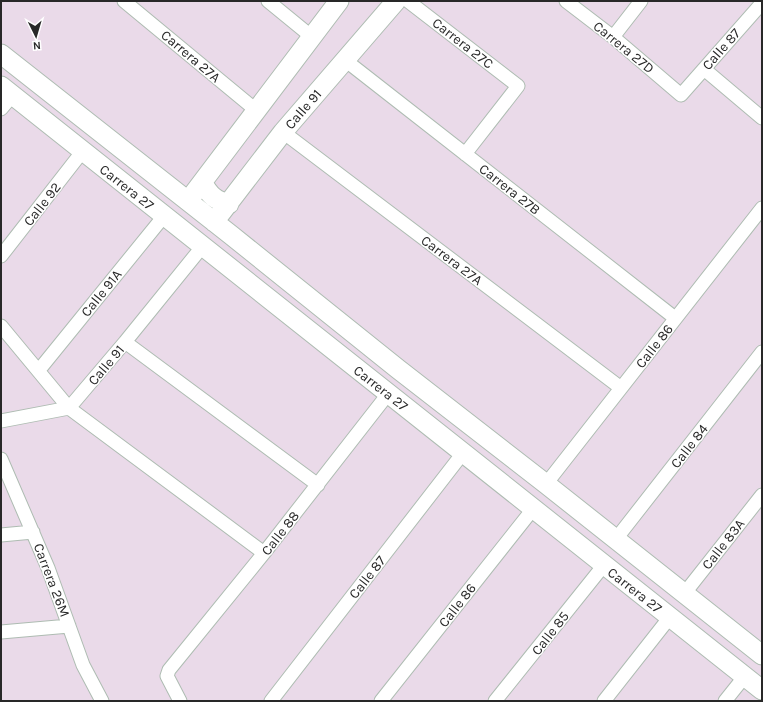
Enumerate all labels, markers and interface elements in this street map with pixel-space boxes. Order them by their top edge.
street label: Carrera 27C [429,14,497,73]
north arrow [16,16,56,56]
street label: Carrera 27D [590,18,658,77]
street label: Calle 87 [699,25,744,74]
street label: Carrera 27A [157,27,224,86]
text: N [32,39,41,52]
street label: Calle 91 [281,86,325,133]
street label: Carrera 27B [476,160,544,219]
street label: Carrera 27 [96,161,158,214]
street label: Calle 92 [20,179,65,230]
street label: Carrera 27A [418,232,486,289]
street label: Calle 91A [77,266,125,320]
street label: Calle 86 [632,321,677,372]
street label: Calle 91 [85,342,128,389]
street label: Carrera 27 [350,362,412,415]
street label: Calle 84 [667,421,712,472]
street label: Calle 88 [258,508,303,559]
street label: Calle 83A [698,516,748,573]
street label: Carrera 26M [30,541,73,619]
street label: Calle 87 [345,552,390,602]
street label: Carrera 27 [604,564,666,617]
street label: Calle 86 [435,580,480,631]
street label: Calle 85 [528,608,573,659]

